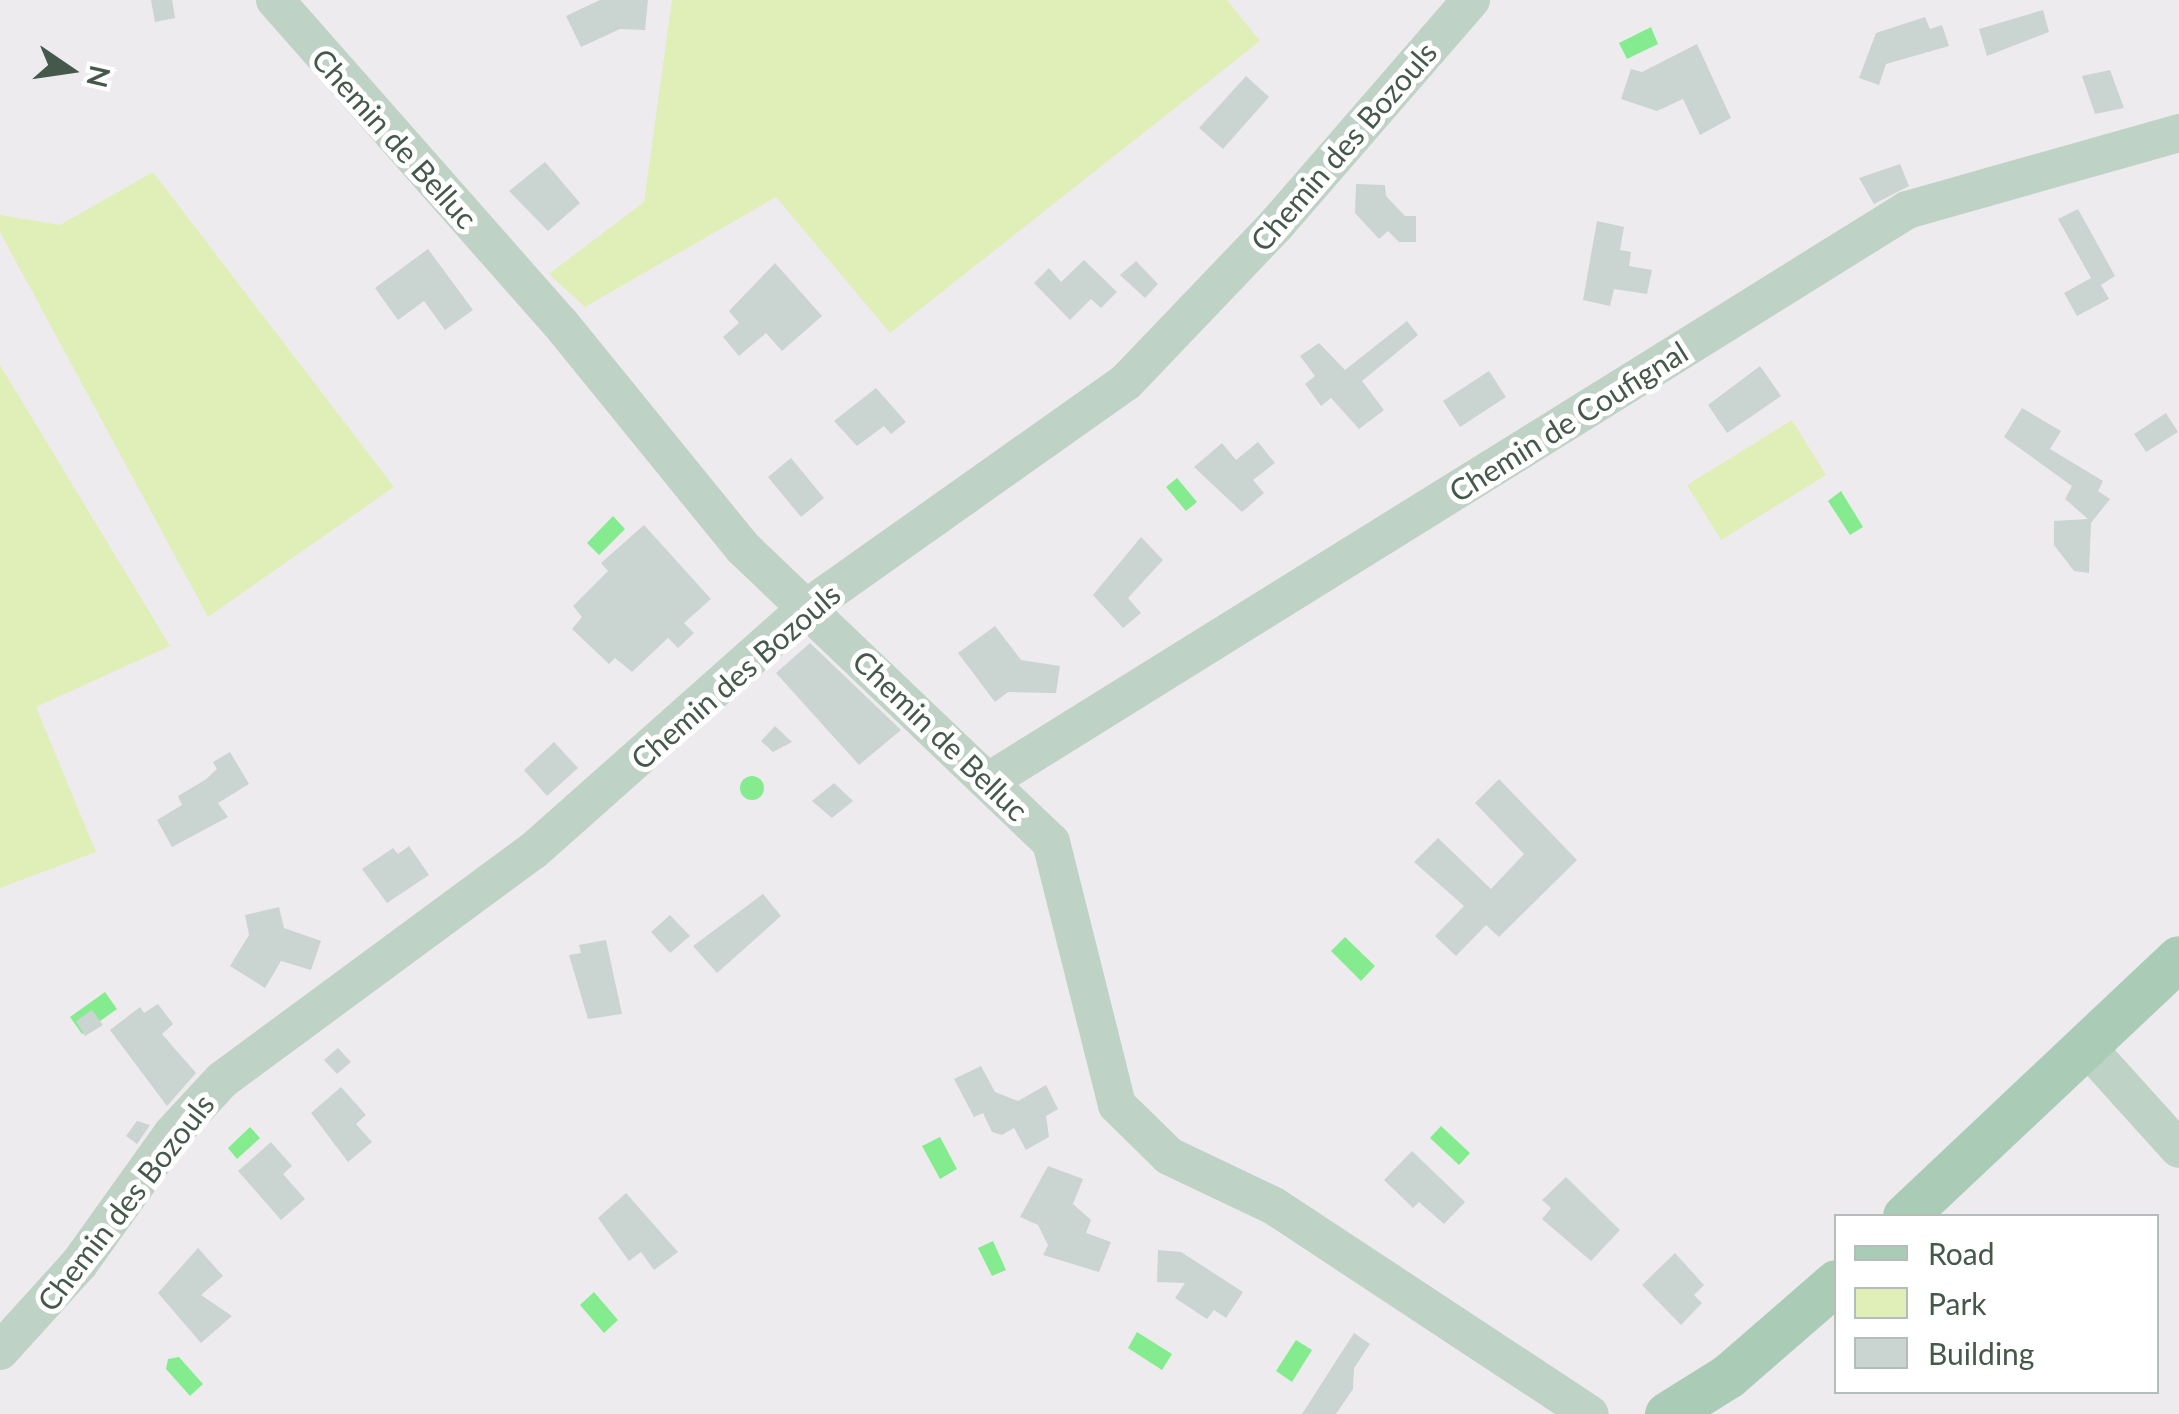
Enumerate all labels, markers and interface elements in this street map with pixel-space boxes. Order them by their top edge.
north arrow [20,20,120,120]
street label: Chemin des Bozouls [1242,34,1444,258]
street label: Chemin de Belluc [305,41,485,235]
text: N [80,62,118,91]
street label: Chemin de Coufignal [1442,333,1694,509]
street label: Chemin des Bozouls [623,575,847,777]
street label: Chemin de Belluc [846,642,1036,828]
street label: Chemin des Bozouls [29,1086,221,1318]
legend [1834,1214,2159,1394]
text: Road [1928,1235,1995,1271]
text: Park [1928,1285,1987,1321]
text: Building [1928,1335,2034,1371]

